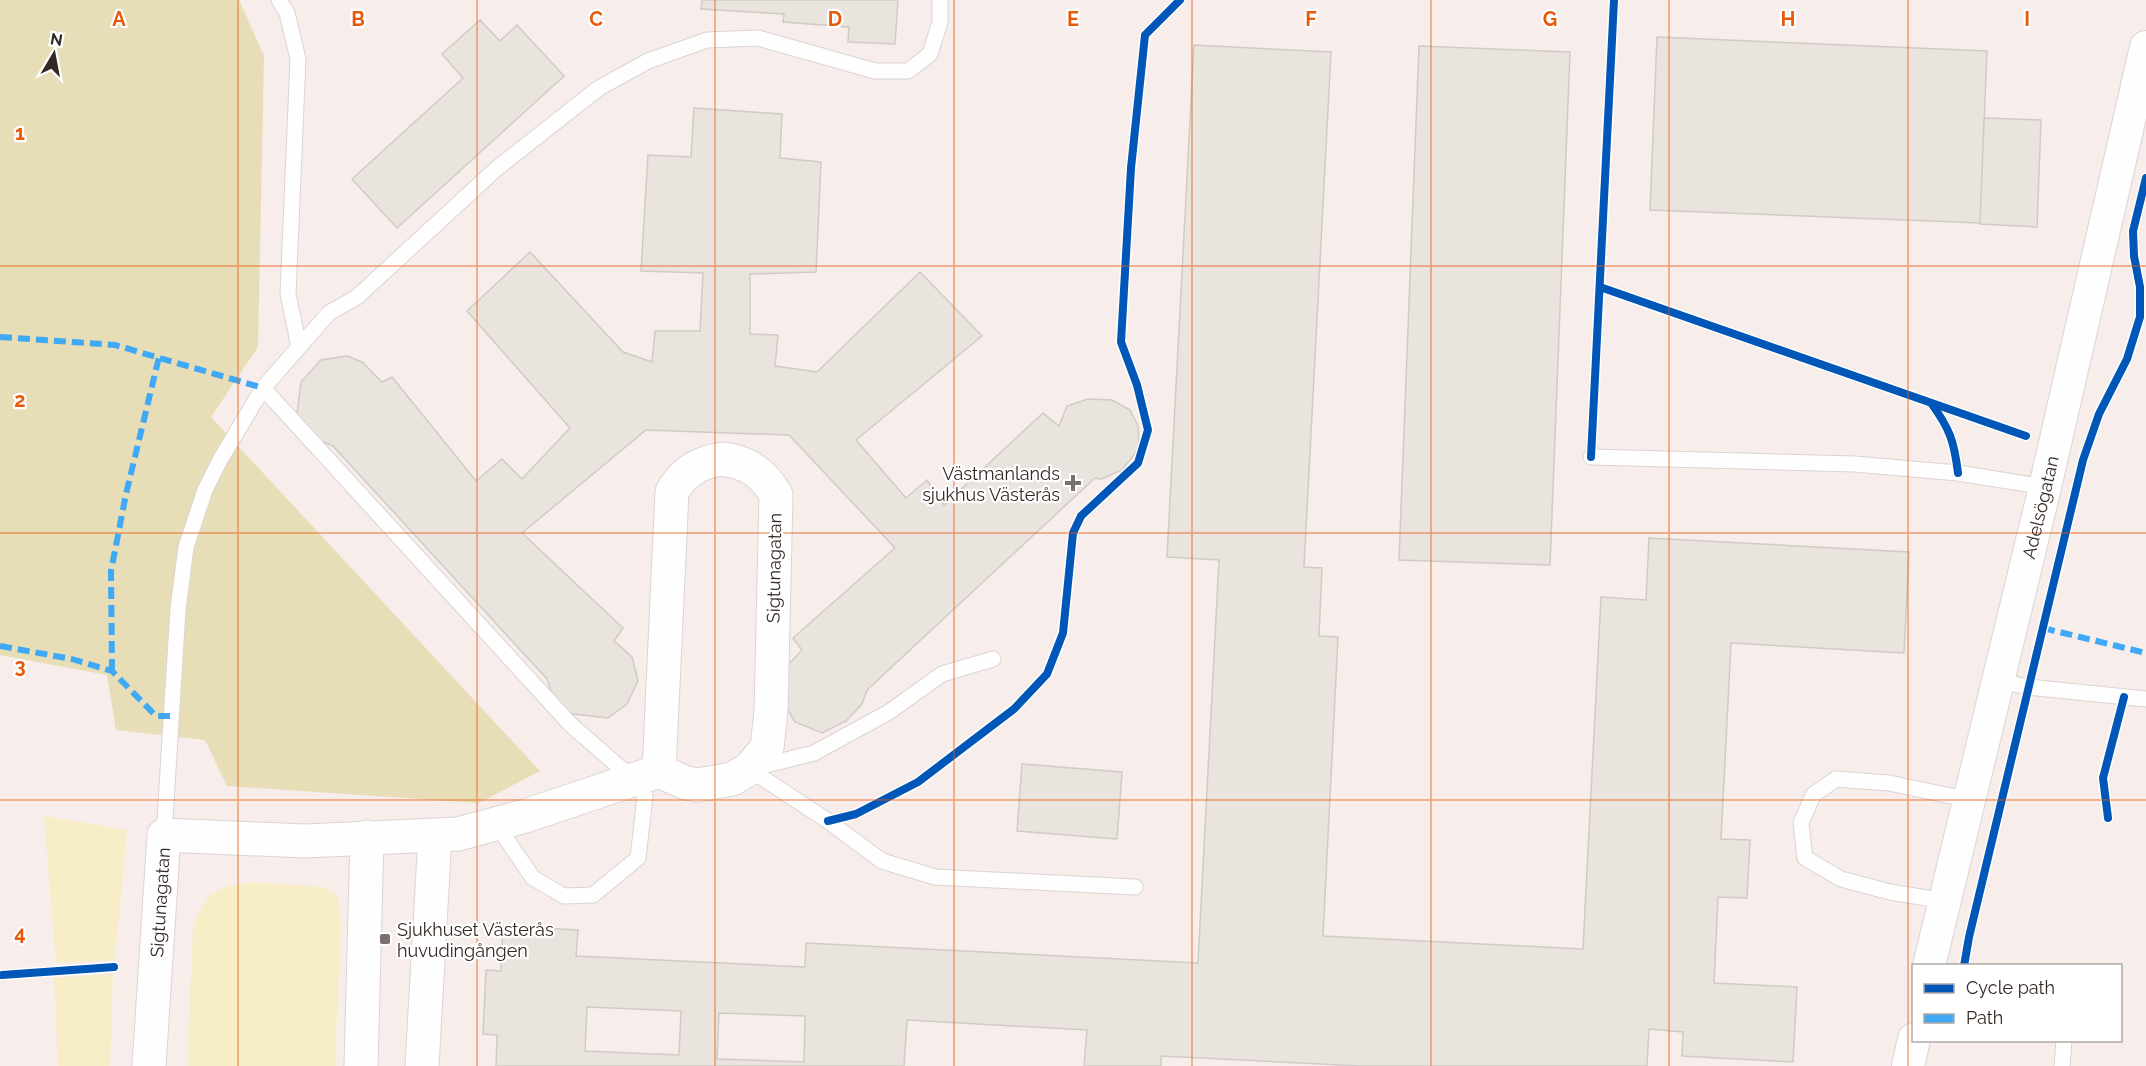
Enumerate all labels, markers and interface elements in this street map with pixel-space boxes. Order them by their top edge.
text: A [112,7,126,31]
text: B [351,7,365,31]
text: C [589,7,603,31]
text: D [828,7,842,31]
text: E [1067,7,1079,31]
text: F [1305,7,1317,31]
text: G [1543,7,1557,31]
text: H [1781,7,1795,31]
text: I [2024,7,2030,31]
north arrow [24,24,84,84]
text: N [49,29,64,50]
text: 1 [15,121,25,145]
text: 2 [14,388,26,412]
street label: Adelsögatan [2018,454,2062,561]
place label: Västmanlands sjukhus Västerås [922,463,1060,505]
marker: Västmanlands sjukhus Västerås [1064,474,1082,492]
street label: Sigtunagatan [763,513,785,623]
text: 3 [14,654,26,678]
street label: Sigtunagatan [146,847,174,958]
place label: Sjukhuset Västerås huvudingången [397,919,554,961]
text: 4 [14,921,26,945]
marker: Sjukhuset Västerås huvudingången [378,932,392,946]
legend [1912,964,2122,1042]
text: Cycle path [1966,977,2055,998]
text: Path [1966,1007,2003,1028]

